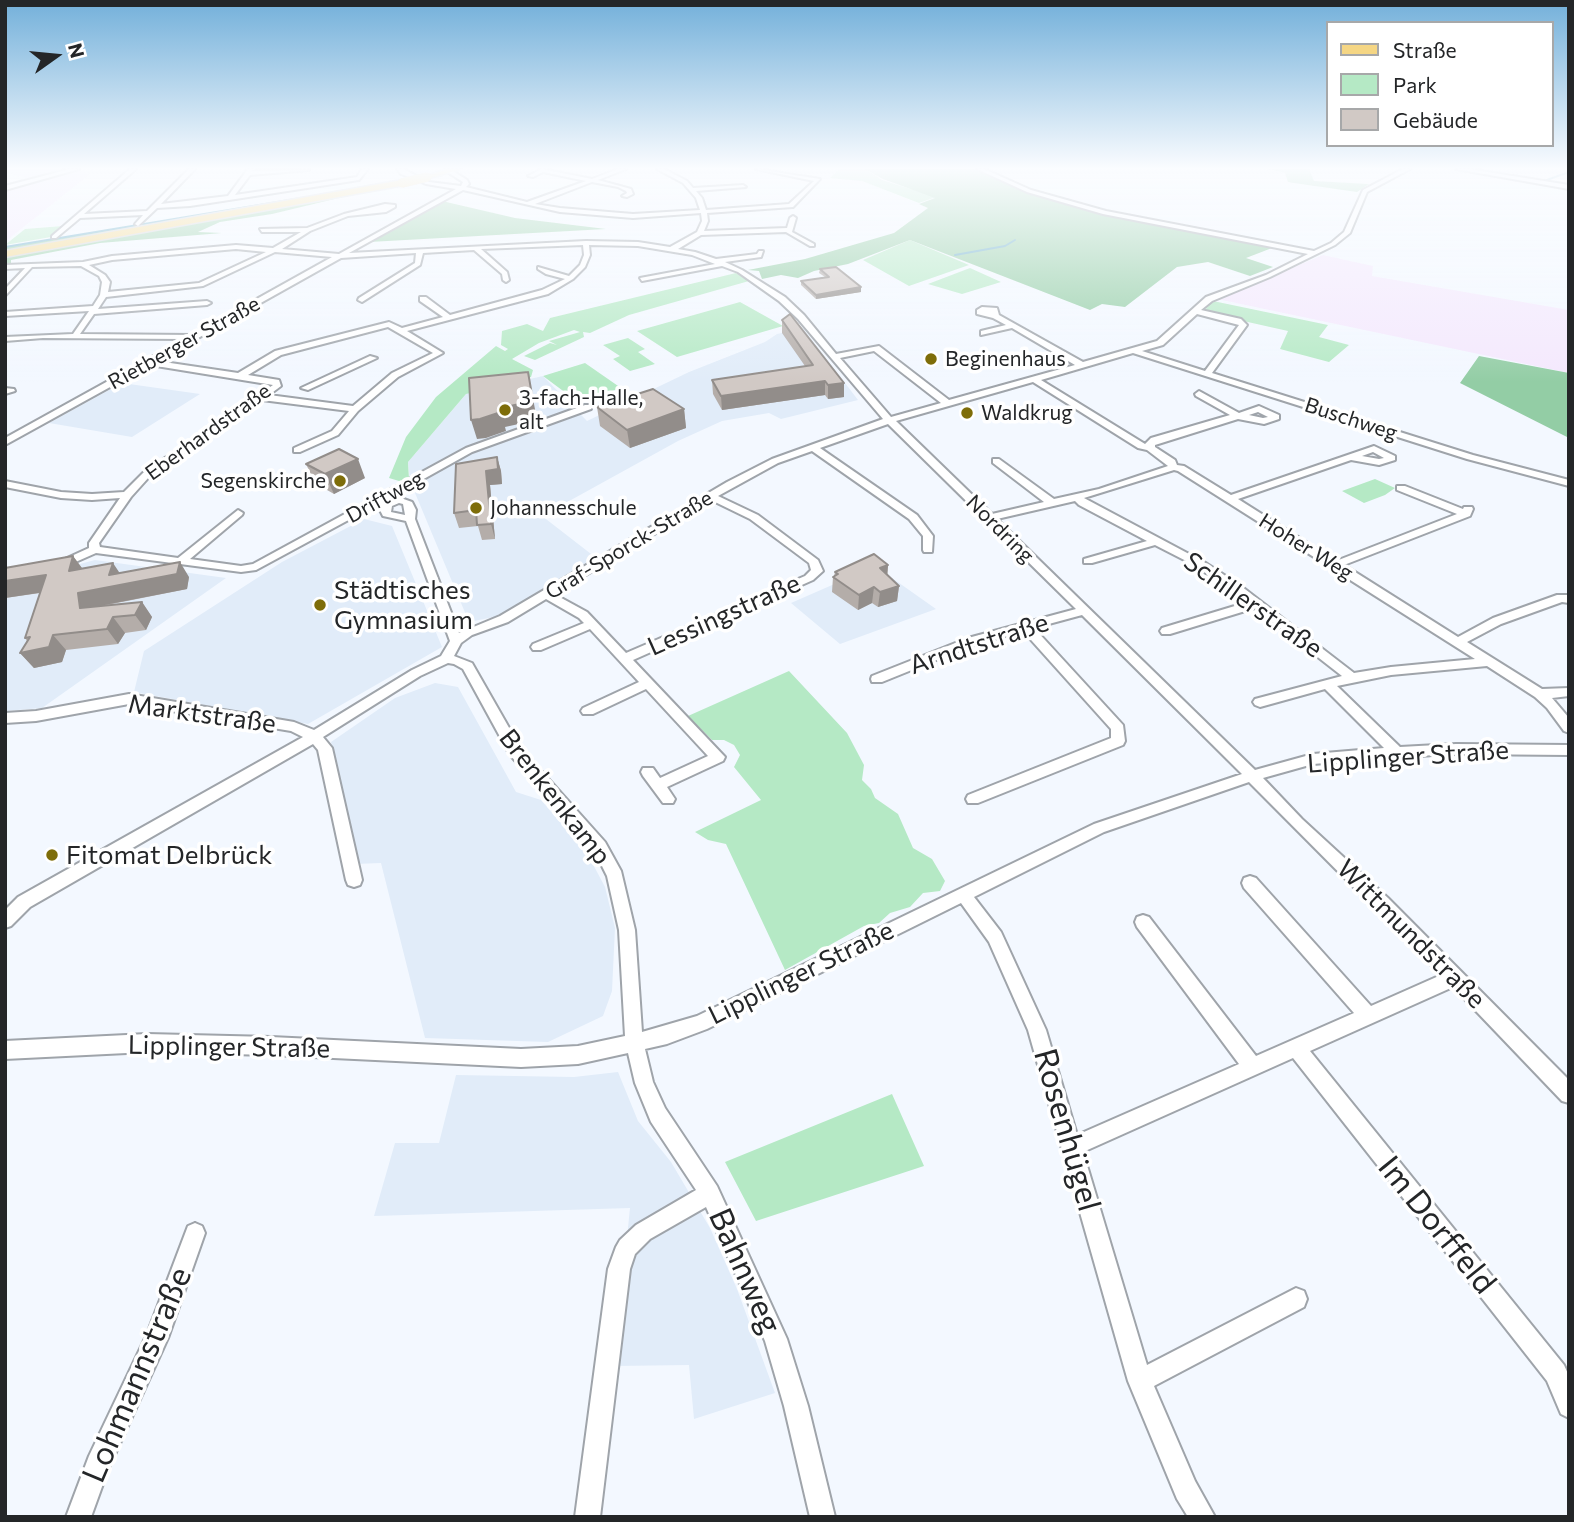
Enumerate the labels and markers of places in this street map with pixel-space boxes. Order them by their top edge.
place label: Beginenhaus [945,346,1066,372]
marker: Beginenhaus [923,351,939,367]
place label: 3-fach-Halle, alt [519,385,643,435]
place label: Waldkrug [981,400,1073,426]
marker: 3-fach-Halle, alt [497,402,513,418]
marker: Waldkrug [959,405,975,421]
place label: Segenskirche [200,468,326,494]
marker: Segenskirche [332,473,348,489]
place label: Johannesschule [490,495,636,521]
marker: Johannesschule [468,500,484,516]
place label: Städtisches Gymnasium [334,574,473,636]
marker: Städtisches Gymnasium [312,597,328,613]
place label: Fitomat Delbrück [66,839,272,871]
marker: Fitomat Delbrück [44,847,60,863]

